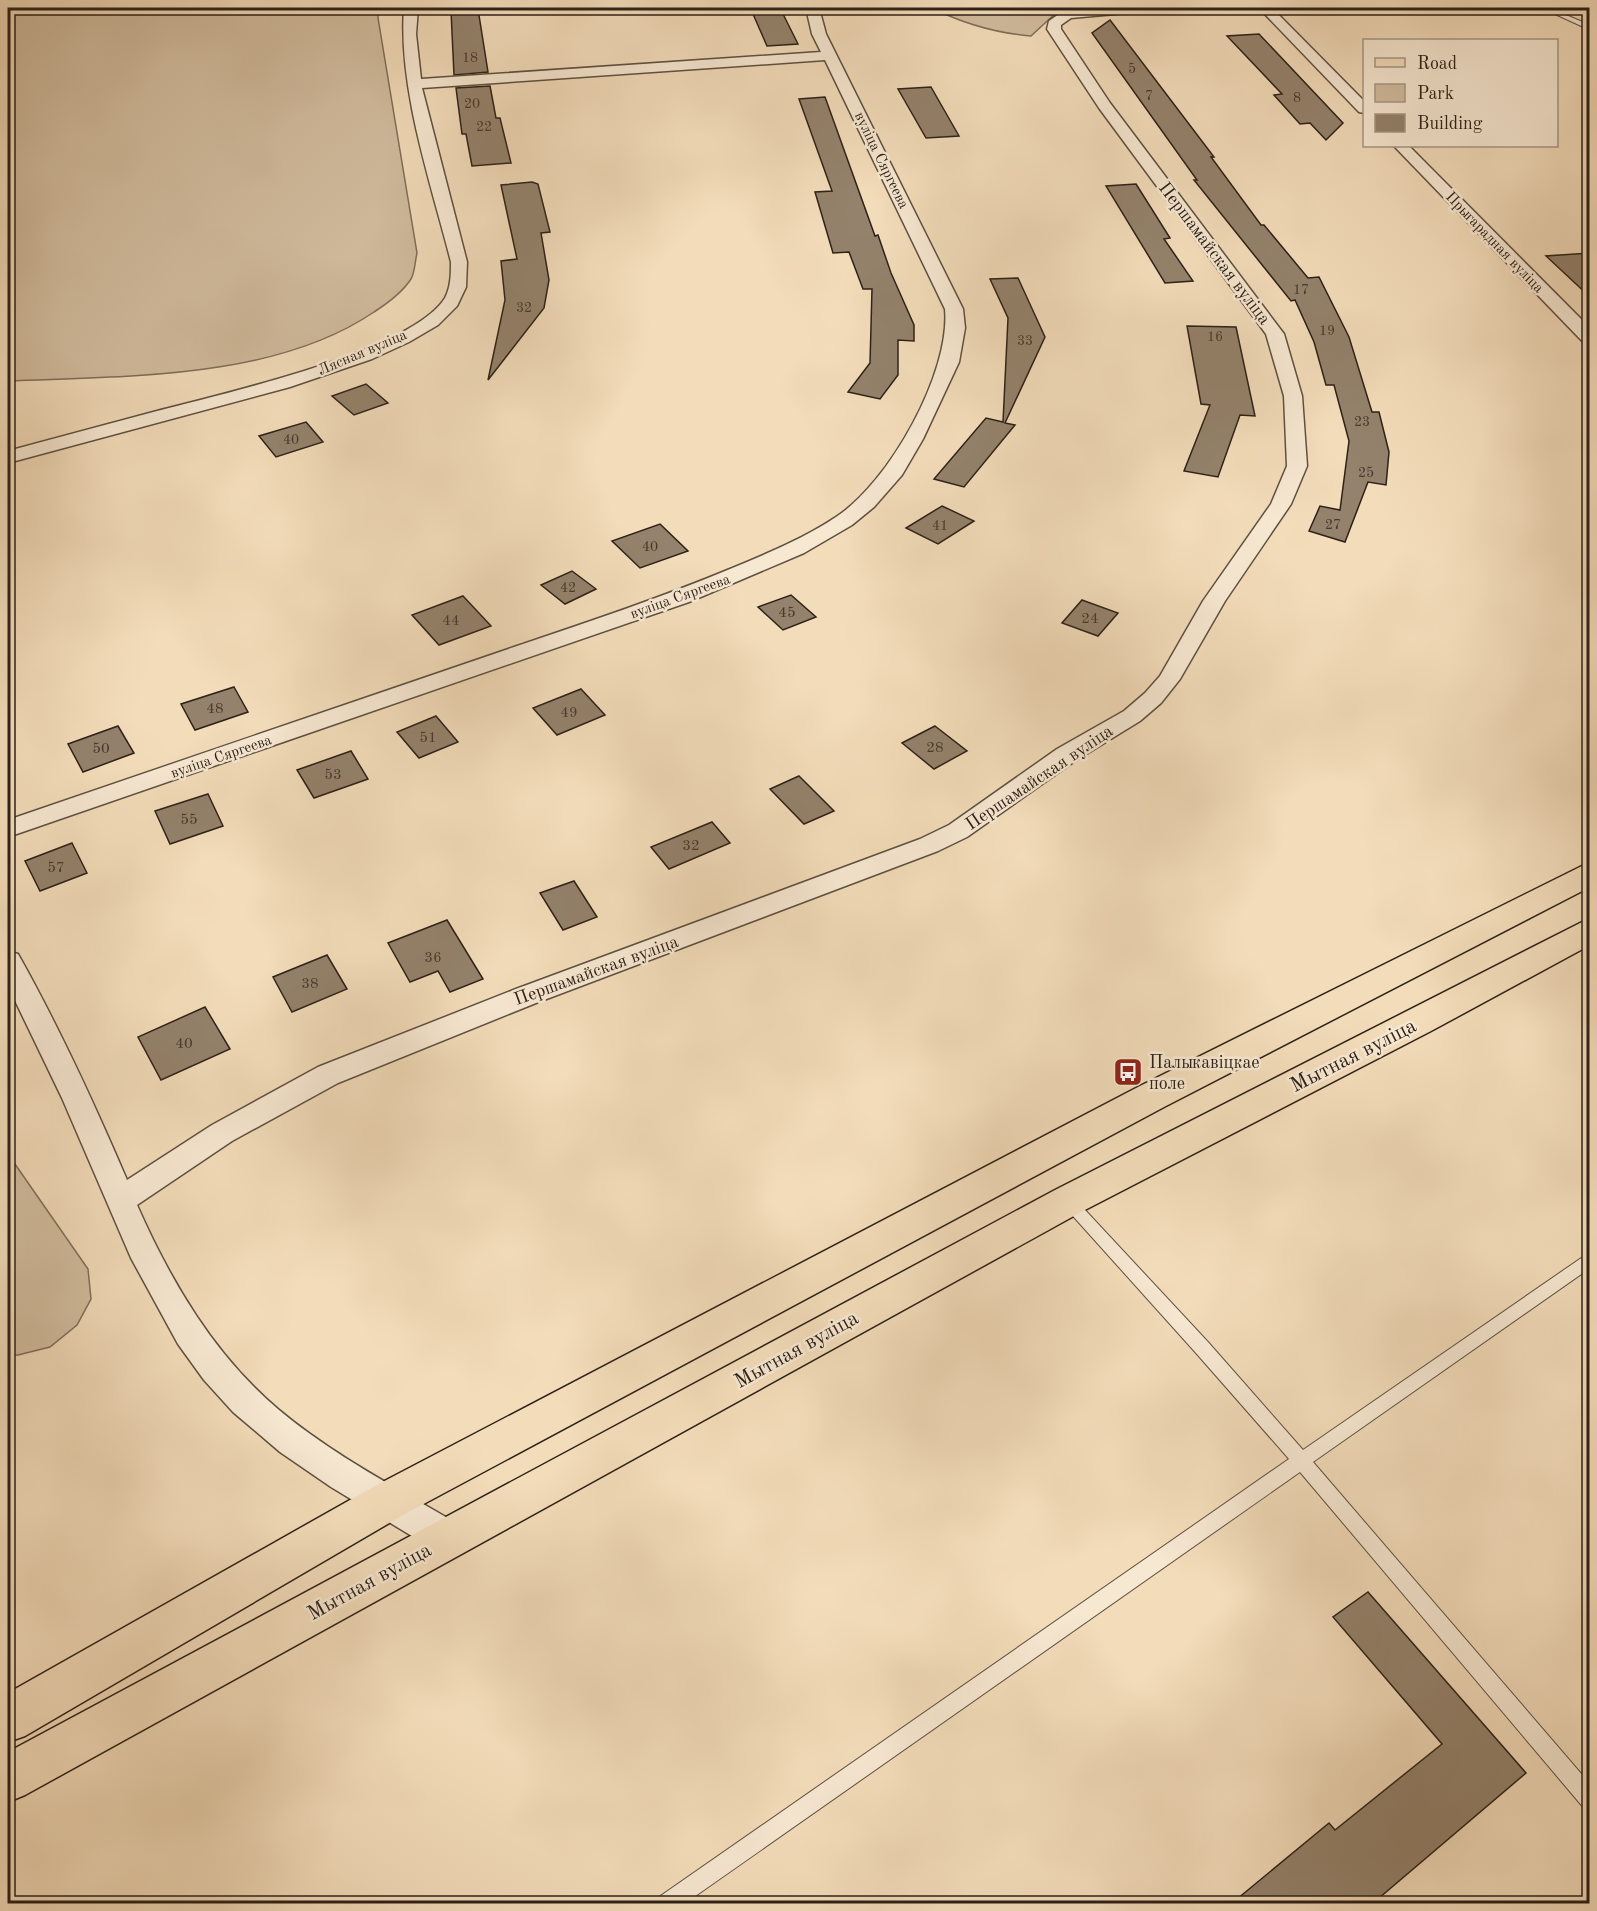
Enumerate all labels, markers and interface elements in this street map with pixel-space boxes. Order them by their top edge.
legend [1363,39,1558,147]
house number: 18 [462,51,478,65]
text: Road [1417,55,1457,73]
house number: 5 [1128,62,1136,76]
text: Park [1417,85,1454,103]
house number: 7 [1145,89,1153,103]
house number: 8 [1293,91,1301,105]
house number: 20 [464,97,480,111]
street label: вуліца Сяргеева [851,110,911,212]
text: Building [1417,115,1483,133]
house number: 22 [476,120,492,134]
street label: Першамайская вуліца [1155,179,1274,328]
street label: Прыгарадная вуліца [1442,190,1546,297]
house number: 17 [1293,283,1309,297]
house number: 32 [516,301,532,315]
house number: 19 [1319,324,1335,338]
street label: Лясная вуліца [316,328,410,379]
house number: 16 [1207,330,1223,344]
house number: 33 [1017,334,1033,348]
house number: 23 [1354,415,1370,429]
house number: 40 [283,433,299,447]
house number: 25 [1358,466,1374,480]
house number: 27 [1325,518,1341,532]
house number: 41 [932,519,948,533]
house number: 40 [642,540,658,554]
street label: вуліца Сяргеева [628,572,733,623]
house number: 42 [560,581,576,595]
house number: 45 [778,606,796,621]
house number: 24 [1081,612,1099,627]
house number: 44 [442,614,460,629]
house number: 48 [206,702,224,717]
house number: 49 [560,706,578,721]
street label: Першамайская вуліца [963,722,1117,834]
house number: 51 [419,731,437,746]
street label: вуліца Сяргеева [169,733,274,782]
house number: 28 [926,741,944,756]
house number: 50 [92,742,110,757]
house number: 53 [324,768,342,783]
house number: 55 [180,813,198,828]
house number: 32 [682,839,700,854]
house number: 57 [47,861,65,876]
street label: Першамайская вуліца [512,933,681,1009]
house number: 36 [424,951,442,966]
house number: 38 [301,977,319,992]
street label: Мытная вуліца [1287,1016,1420,1097]
house number: 40 [175,1037,193,1052]
place label: Палыкавіцкае поле [1149,1054,1260,1093]
bus stop icon: Палыкавіцкае поле [1112,1056,1144,1088]
street label: Мытная вуліца [731,1308,862,1393]
street label: Мытная вуліца [304,1540,435,1625]

